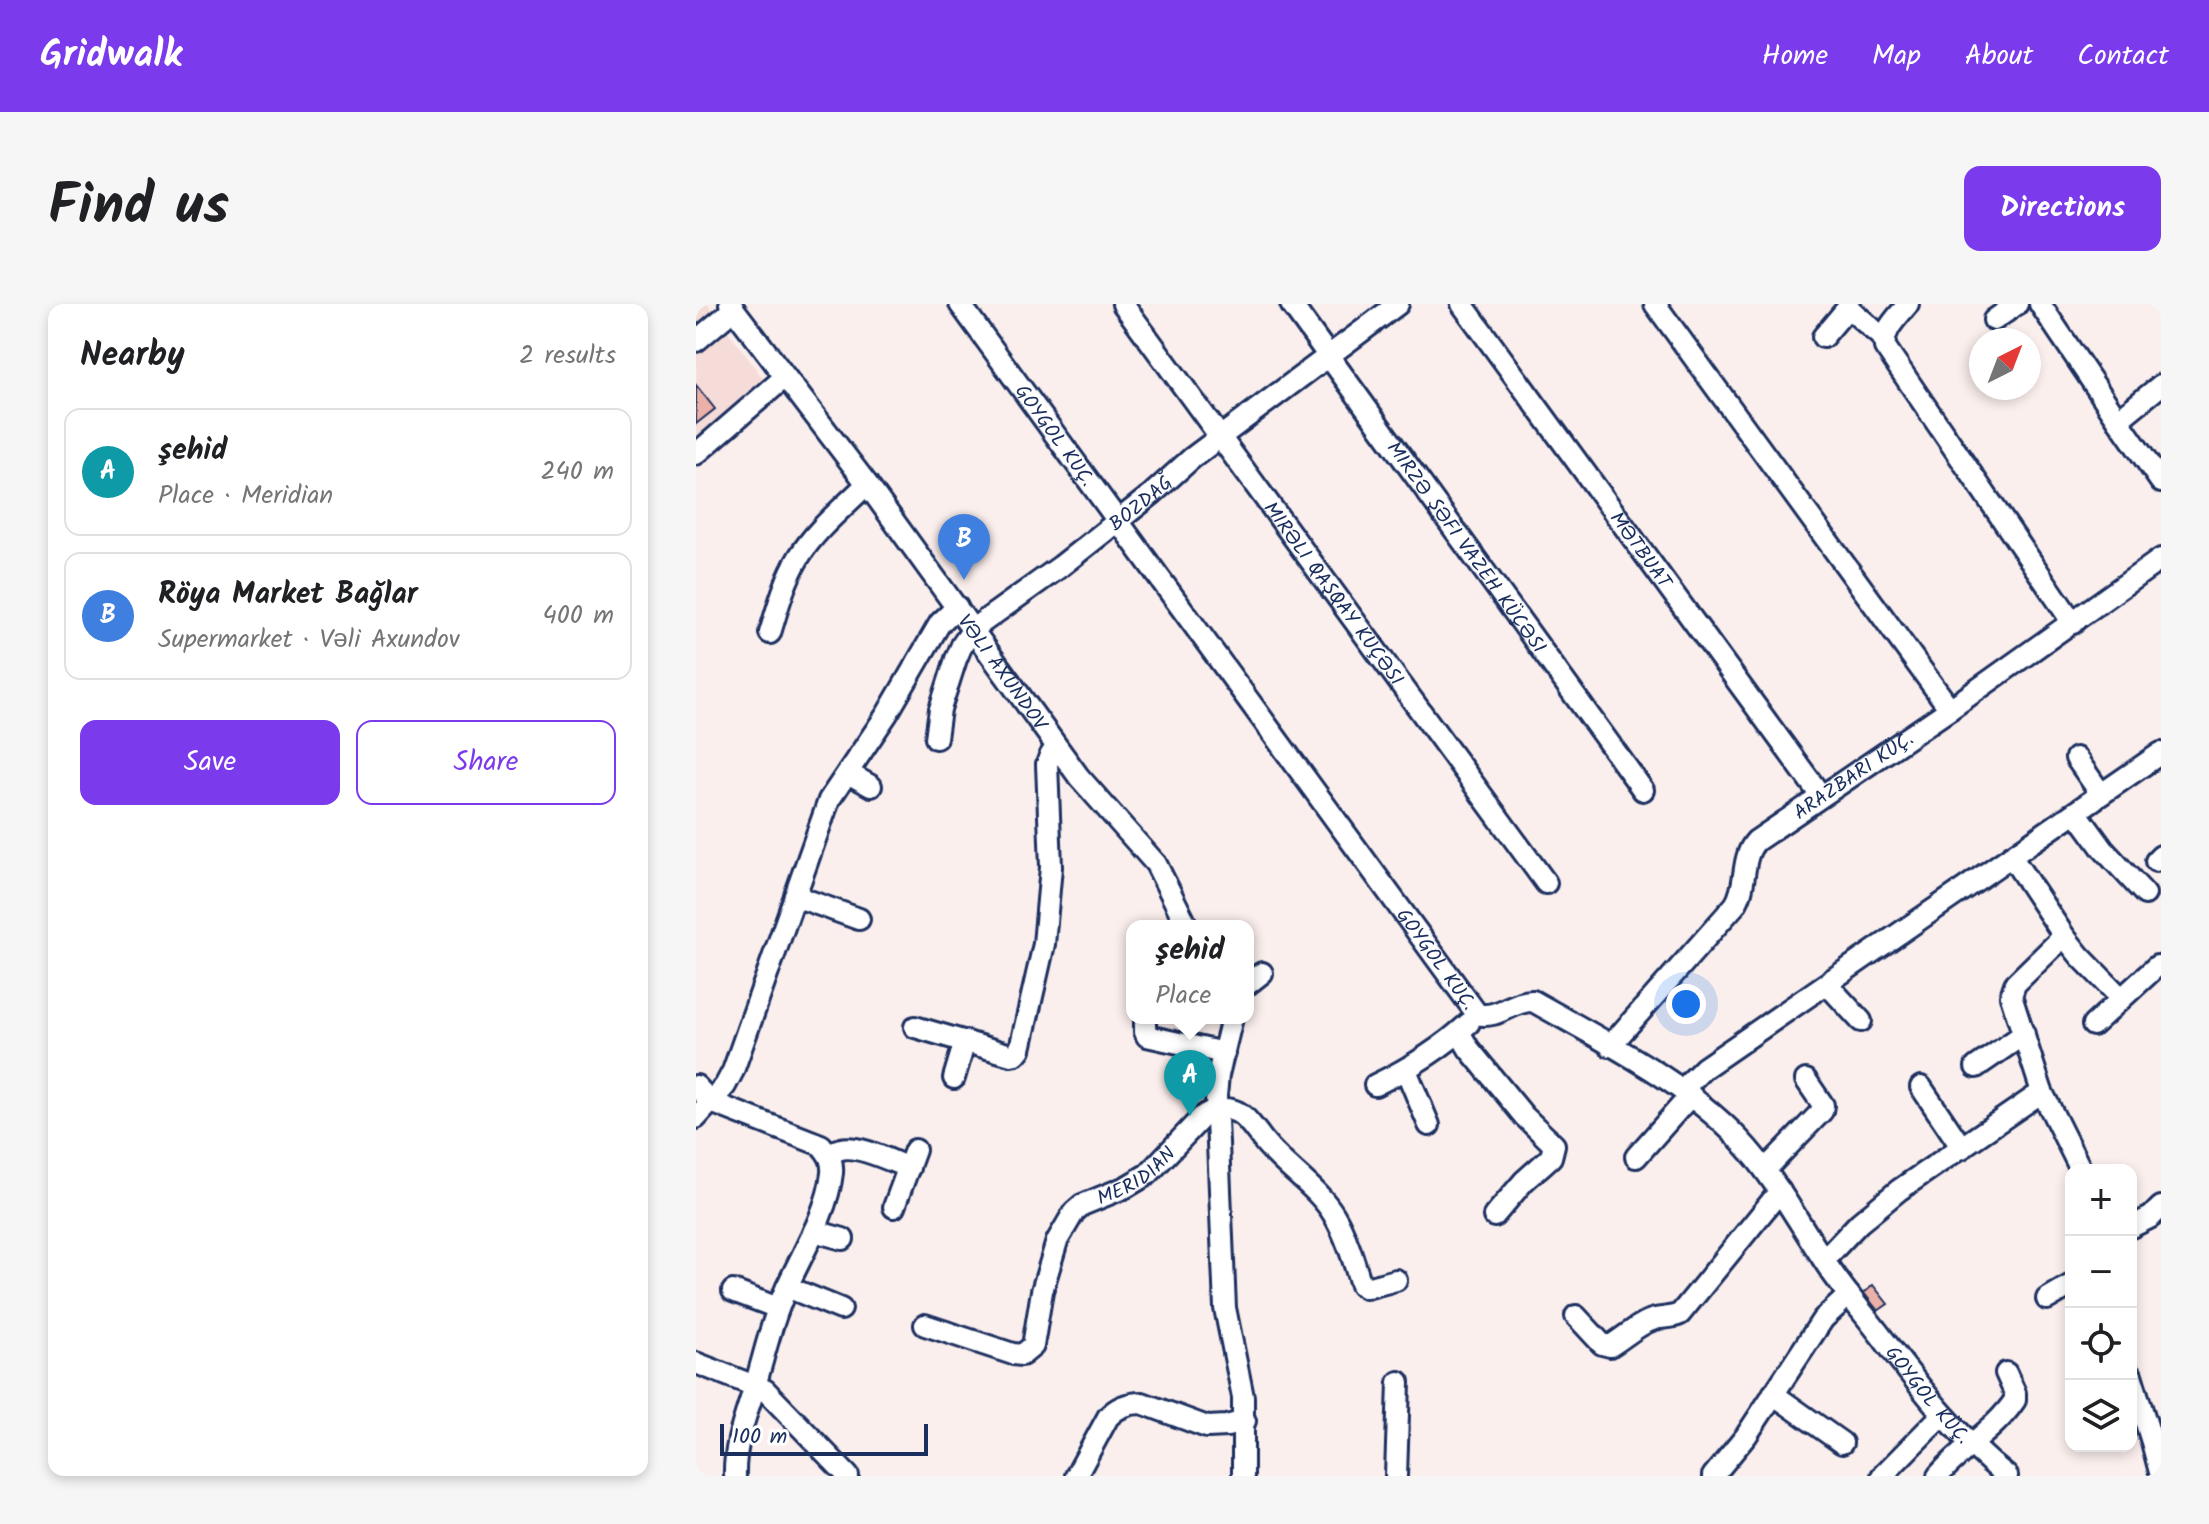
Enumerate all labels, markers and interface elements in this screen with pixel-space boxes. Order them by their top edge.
text: Gridwalk [40,26,182,86]
text: Home [1762,34,1828,79]
text: Map [1872,34,1921,79]
text: About [1965,34,2033,79]
text: Contact [2077,34,2169,79]
text: Find us [48,163,229,253]
button: Directions [1964,166,2161,251]
north arrow [1969,328,2041,400]
text: Nearby [80,329,185,383]
text: 2 results [519,335,616,377]
street label: GOYGOL KÜÇ. [1006,378,1102,494]
text: şehid [158,427,228,475]
street label: MIRZƏ ŞƏFI VAZEH KÜÇƏSI [1377,435,1553,661]
text: A [100,451,116,493]
text: 240 m [540,451,614,493]
street label: BOZDAĞ [1102,467,1182,540]
text: Place · Meridian [158,475,333,517]
street label: MIRƏLI QAŞQAY KÜÇƏSI [1254,495,1411,693]
street label: MƏTBUAT [1600,505,1680,598]
pin: B [938,514,990,580]
text: Röya Market Bağlar [158,571,418,619]
text: B [100,595,116,637]
text: 400 m [543,595,614,637]
street label: VƏLI AXUNDOV [948,608,1055,739]
text: Supermarket · Vəli Axundov [158,619,460,661]
button: Save [80,720,340,805]
button: Share [356,720,616,805]
street label: ARAZBARI KÜÇ. [1787,724,1921,829]
street label: GOYGOL KÜÇ. [1387,902,1483,1018]
popup [1126,920,1254,1024]
text: şehid [1155,927,1225,975]
text: Place [1155,975,1211,1017]
your location [1666,984,1706,1024]
pin: A [1164,1050,1216,1116]
street label: MERIDIAN [1092,1140,1184,1215]
map controls [2065,1164,2137,1452]
button: + [2065,1164,2137,1236]
button: − [2065,1236,2137,1308]
button: locate [2065,1308,2137,1380]
street label: GOYGOL KÜÇ. [1876,1340,1977,1453]
button: layers [2065,1380,2137,1452]
scale bar [720,1420,928,1456]
text: 100 m [732,1420,787,1455]

